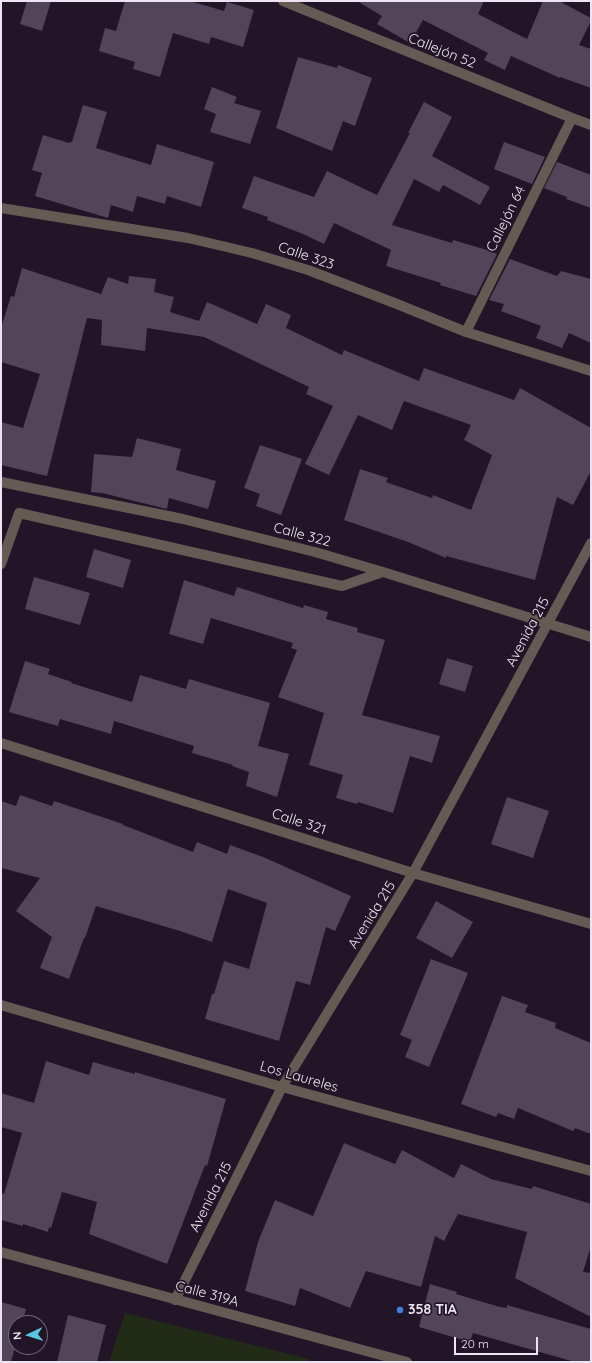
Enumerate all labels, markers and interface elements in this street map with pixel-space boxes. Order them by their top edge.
street label: Callejón 52 [406,30,478,72]
street label: Callejón 64 [483,183,529,255]
street label: Calle 323 [276,239,336,273]
street label: Calle 322 [272,519,332,551]
street label: Avenida 215 [503,594,553,670]
street label: Calle 321 [270,805,328,839]
street label: Avenida 215 [345,878,399,952]
street label: Los Laureles [258,1058,340,1096]
street label: Avenida 215 [186,1159,236,1235]
street label: Calle 319A [173,1277,241,1311]
place label: 358 TIA [408,1302,457,1318]
marker: 358 TIA [395,1305,405,1315]
north arrow [8,1315,48,1355]
scale bar [456,1329,540,1355]
text: N [10,1331,24,1340]
text: 20 m [461,1336,489,1351]

